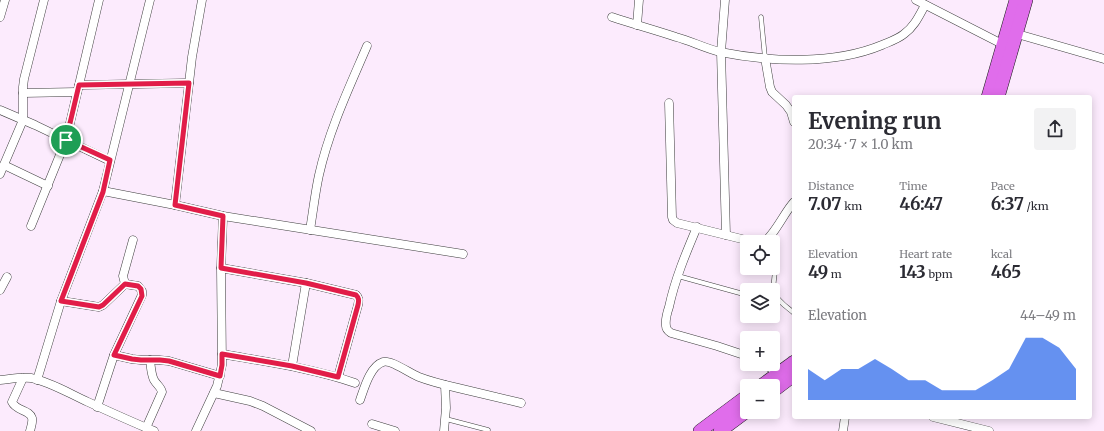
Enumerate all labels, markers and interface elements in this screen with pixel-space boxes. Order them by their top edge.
text: Evening run [808,107,942,135]
button: share [1034,108,1076,150]
pin [49,123,83,157]
icon: arrive [55,129,77,151]
text: 20:34 · 7 × 1.0 km [808,136,913,153]
text: Distance [808,179,854,193]
text: Time [899,179,927,193]
text: Pace [991,179,1015,193]
text: 7.07 [808,193,842,215]
text: 46:47 [899,193,943,215]
text: 6:37 [991,193,1024,215]
text: km [842,199,862,213]
text: /km [1024,199,1049,213]
map controls [740,235,780,419]
button: locate [740,235,780,275]
text: Elevation [808,247,858,261]
text: Heart rate [899,247,952,261]
text: kcal [991,247,1012,261]
text: 49 [808,261,828,283]
text: 143 [899,261,926,283]
text: 465 [991,261,1021,283]
text: m [828,267,842,281]
text: bpm [926,267,953,281]
button: layers [740,283,780,323]
text: Elevation [808,307,867,324]
text: 44–49 m [1020,307,1076,324]
button: + [740,331,780,371]
button: − [740,379,780,419]

